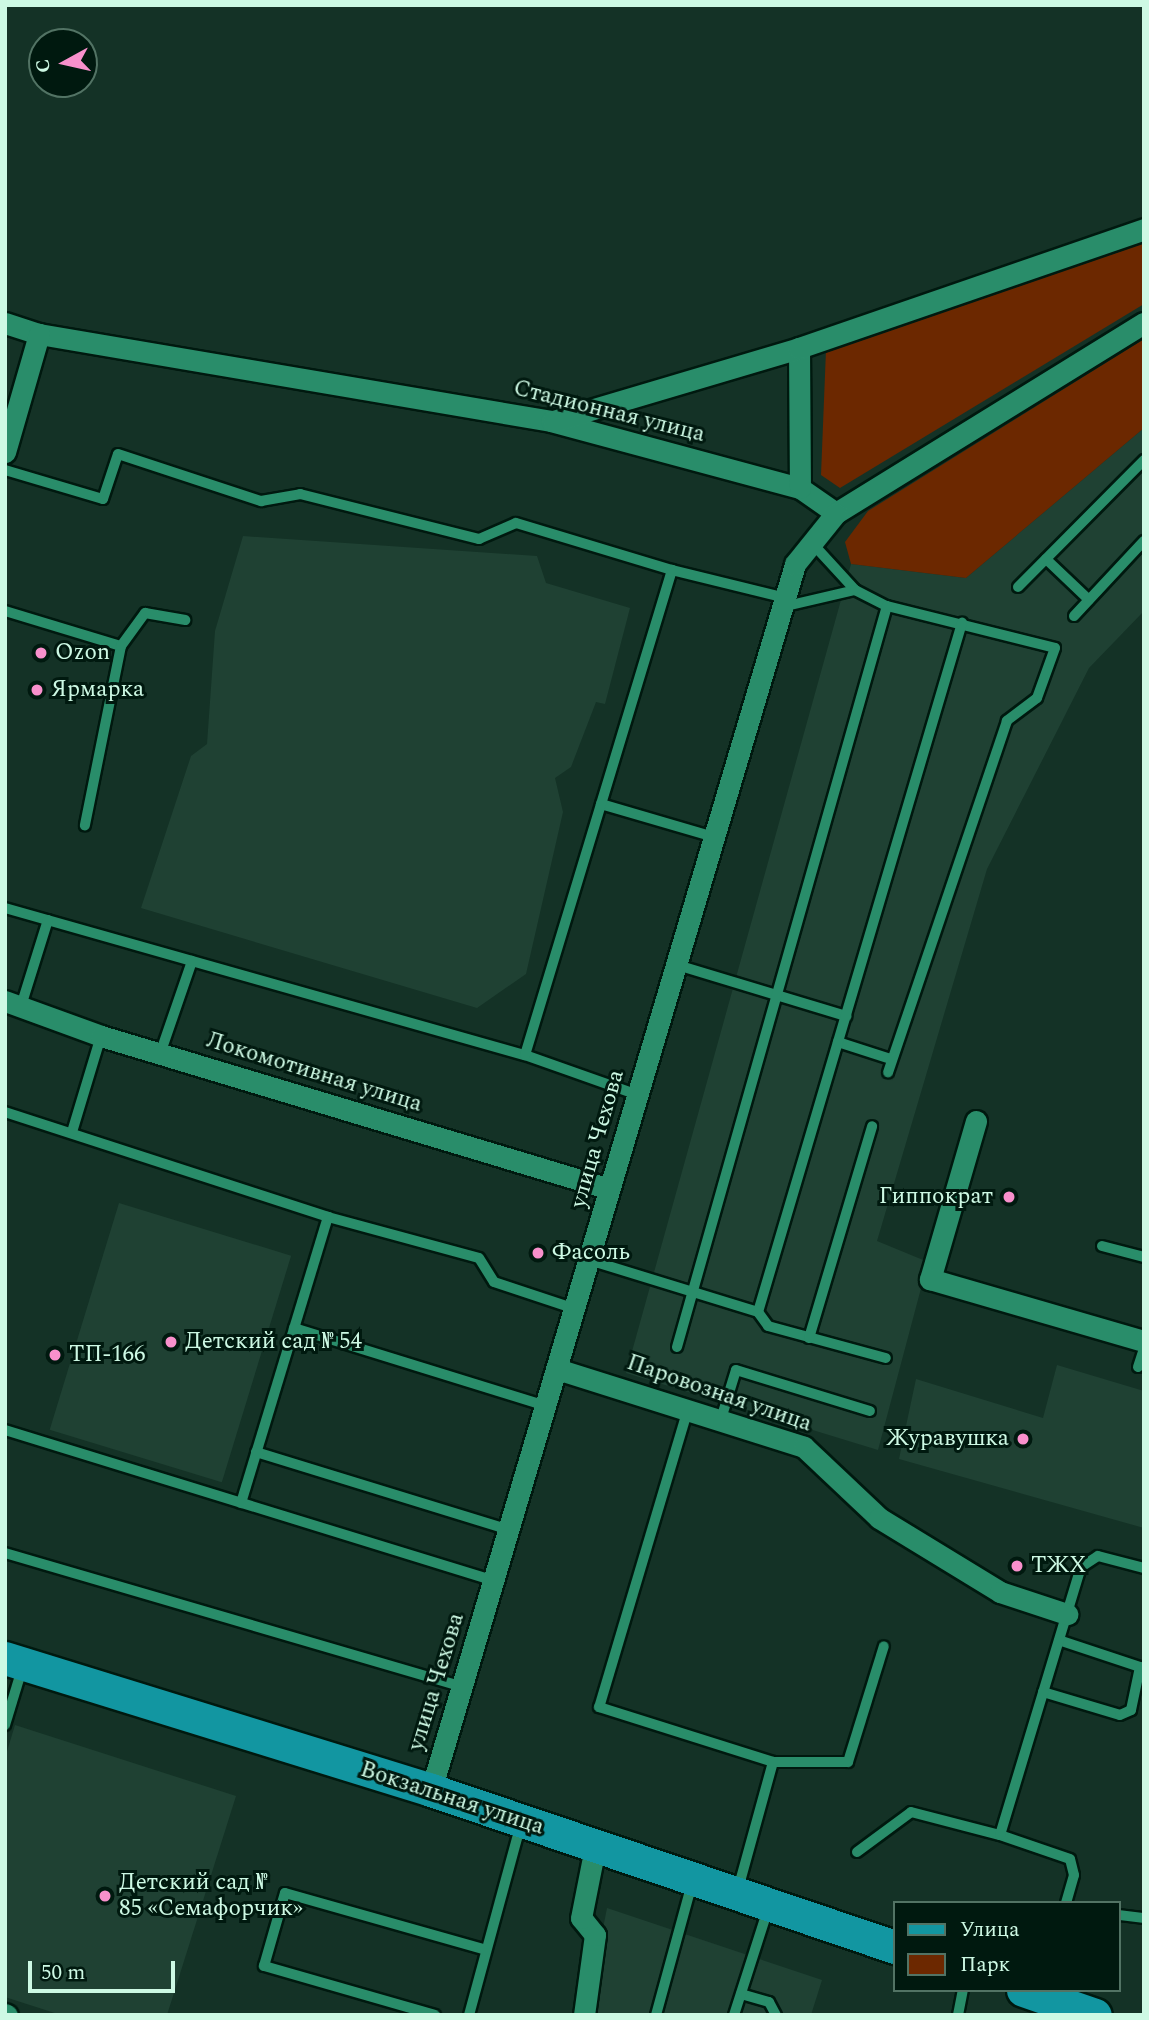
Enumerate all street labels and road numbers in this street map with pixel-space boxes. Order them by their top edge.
street label: Стадионная улица [510,375,708,449]
street label: Локомотивная улица [203,1027,425,1119]
street label: улица Чехова [565,1067,631,1211]
street label: Паровозная улица [623,1349,815,1439]
street label: улица Чехова [403,1610,471,1754]
street label: Вокзальная улица [357,1756,547,1842]

